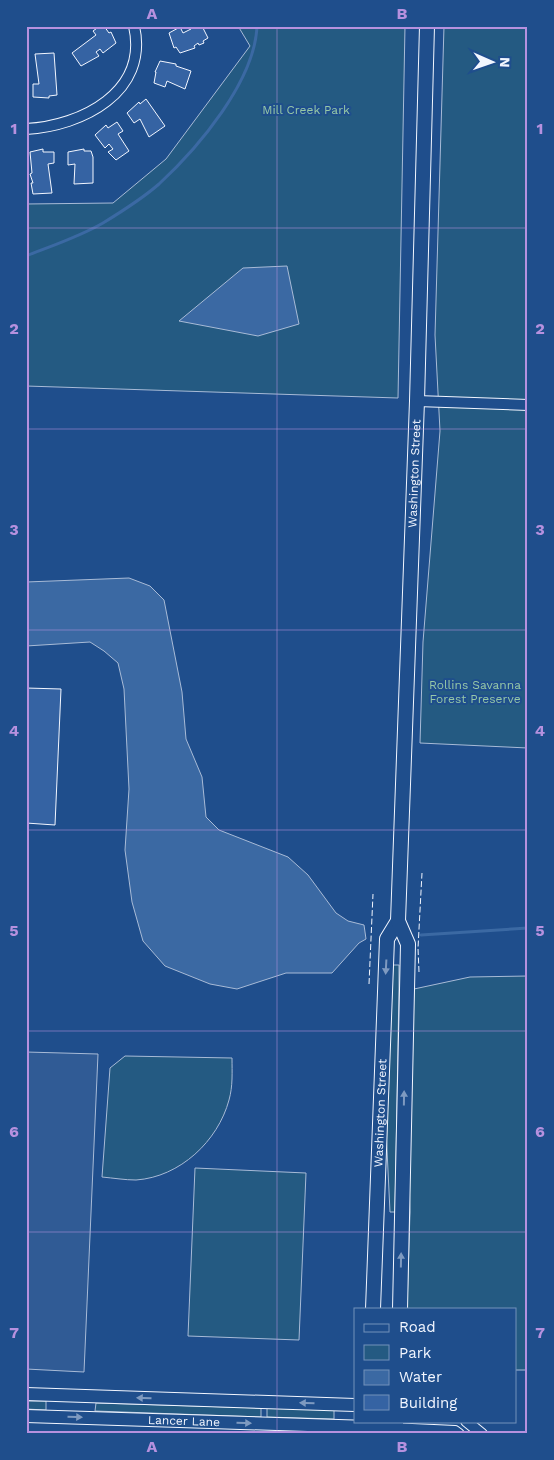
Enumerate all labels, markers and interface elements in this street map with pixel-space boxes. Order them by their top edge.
text: A [147,4,158,23]
text: B [397,4,408,23]
north arrow [466,38,516,88]
text: N [497,57,513,68]
park label: Mill Creek Park [262,103,350,117]
text: 1 [11,119,17,138]
text: 1 [537,119,543,138]
text: 2 [9,319,19,338]
text: 2 [535,319,545,338]
street label: Washington Street [405,419,423,528]
text: 3 [9,520,19,539]
text: 3 [535,520,545,539]
park label: Rollins Savanna Forest Preserve [429,678,521,706]
text: 4 [9,721,19,740]
text: 4 [535,721,545,740]
text: 5 [9,921,19,940]
text: 5 [535,921,545,940]
one-way arrow [381,959,389,975]
street label: Washington Street [371,1059,389,1168]
one-way arrow [401,1089,409,1105]
text: 6 [9,1122,19,1141]
text: 6 [535,1122,545,1141]
one-way arrow [397,1252,405,1268]
legend [354,1308,516,1422]
text: Road [399,1318,436,1336]
text: 7 [9,1323,19,1342]
text: 7 [535,1323,545,1342]
text: Park [399,1344,432,1362]
text: Water [399,1368,442,1386]
one-way arrow [136,1394,152,1402]
text: Building [399,1394,457,1412]
one-way arrow [298,1399,314,1407]
street label: Lancer Lane [148,1413,220,1429]
one-way arrow [67,1414,83,1422]
one-way arrow [236,1419,252,1427]
text: A [147,1437,158,1456]
text: B [397,1437,408,1456]

